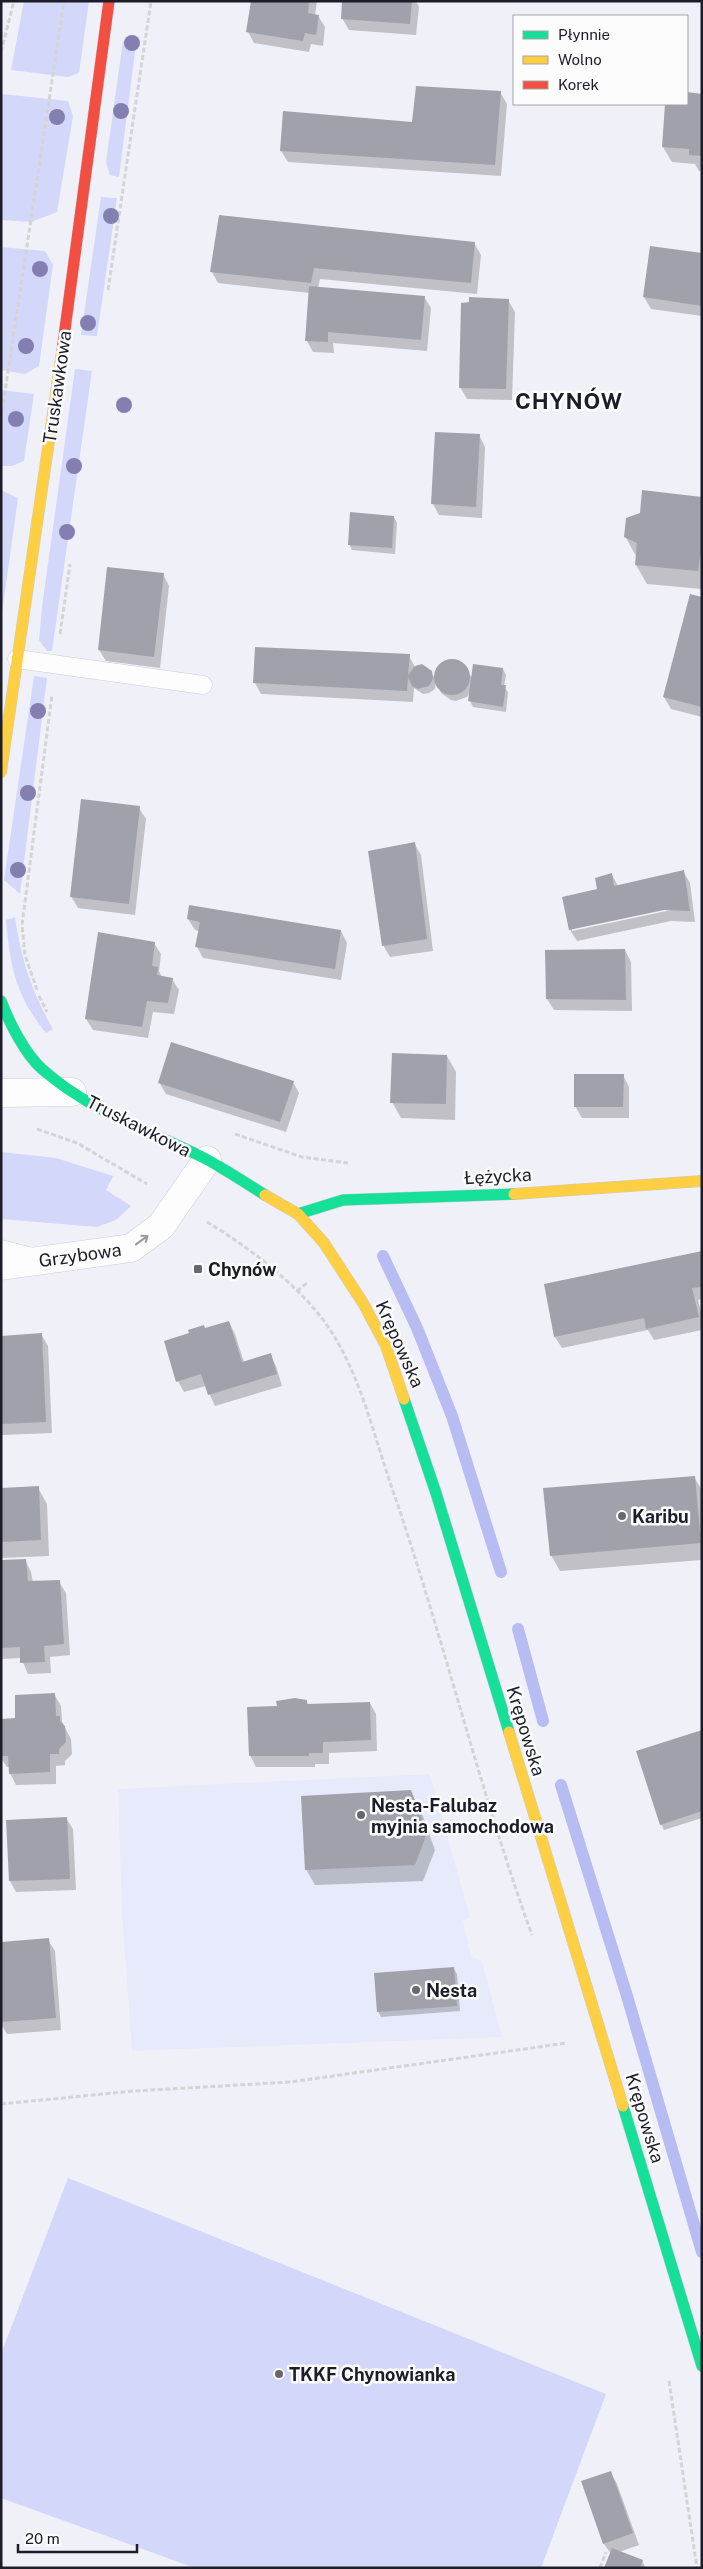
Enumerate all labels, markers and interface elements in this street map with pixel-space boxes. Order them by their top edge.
legend [513,15,688,105]
text: Płynnie [558,26,610,43]
text: Wolno [558,51,602,68]
text: Korek [558,76,599,93]
street label: Truskawkowa [39,329,75,445]
district label: CHYNÓW [515,387,623,414]
street label: Truskawkowa [84,1091,194,1161]
street label: Łężycka [464,1164,532,1188]
one-way arrow [135,1235,149,1245]
street label: Grzybowa [37,1239,123,1271]
place label: Chynów [208,1259,276,1280]
marker: Chynów [192,1263,204,1275]
street label: Krępowska [372,1297,428,1391]
place label: Karibu [632,1506,689,1527]
marker: Karibu [616,1510,628,1522]
street label: Krępowska [502,1683,550,1779]
place label: Nesta-Falubaz myjnia samochodowa [371,1795,554,1837]
marker: Nesta-Falubaz myjnia samochodowa [355,1809,367,1821]
place label: Nesta [426,1980,477,2001]
marker: Nesta [410,1984,422,1996]
street label: Krępowska [621,2070,669,2166]
place label: TKKF Chynowianka [289,2364,455,2385]
marker: TKKF Chynowianka [273,2368,285,2380]
scale bar [18,2522,136,2554]
text: 20 m [25,2530,60,2547]

